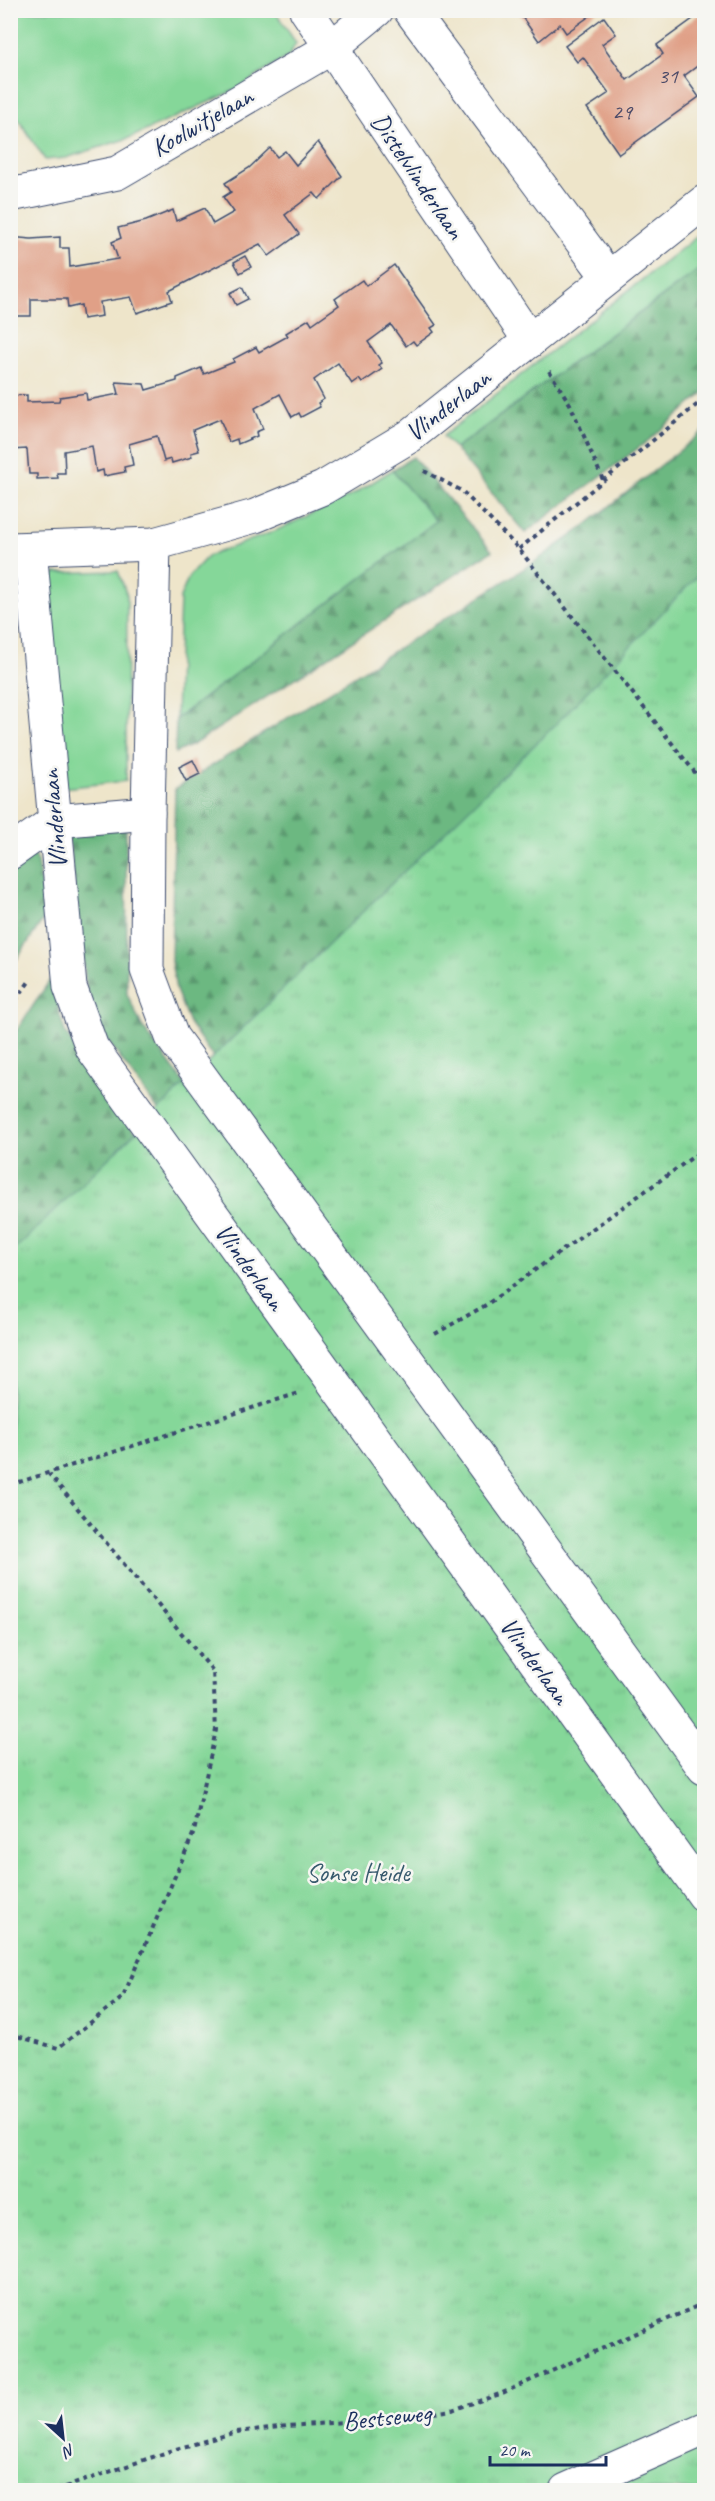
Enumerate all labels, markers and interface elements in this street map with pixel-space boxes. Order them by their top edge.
house number: 31 [658,62,679,90]
street label: Koolwitjelaan [145,79,260,164]
house number: 29 [612,98,634,126]
street label: Distelvlinderlaan [364,107,473,247]
street label: Vlinderlaan [399,360,499,449]
street label: Vlinderlaan [33,767,75,870]
street label: Vlinderlaan [207,1217,293,1318]
street label: Vlinderlaan [492,1611,578,1712]
park label: Sonse Heide [306,1856,411,1889]
street label: Bestseweg [342,2396,434,2438]
north arrow [33,2408,93,2468]
scale bar [490,2429,606,2467]
text: N [58,2439,78,2463]
text: 20 m [499,2439,532,2461]

